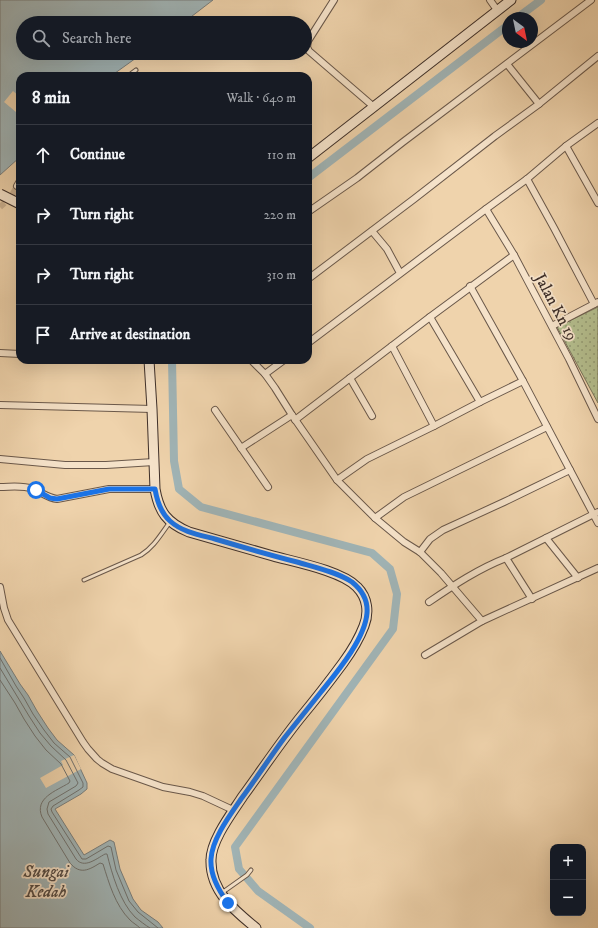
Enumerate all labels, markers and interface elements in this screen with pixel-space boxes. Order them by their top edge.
north arrow [502,12,538,48]
search box [16,16,312,60]
icon: search [30,27,52,49]
text: Search here [62,29,131,48]
text: 8 min [32,87,70,109]
text: Walk · 640 m [226,90,296,106]
icon: ahead [32,144,54,166]
text: Continue [70,145,125,164]
text: 110 m [267,147,296,163]
icon: right [32,204,54,226]
text: Turn right [70,205,133,224]
text: 220 m [264,207,296,223]
icon: right [32,264,54,286]
text: Turn right [70,265,133,284]
text: 310 m [267,267,296,283]
street label: Jalan Kn 19 [529,268,582,344]
icon: arrive [32,324,54,346]
text: Arrive at destination [70,325,190,344]
route start [27,481,45,499]
map controls [550,844,586,916]
button: + [550,844,586,880]
water label: Sungai Kedah [22,861,70,903]
button: − [550,880,586,916]
route end [219,894,237,912]

